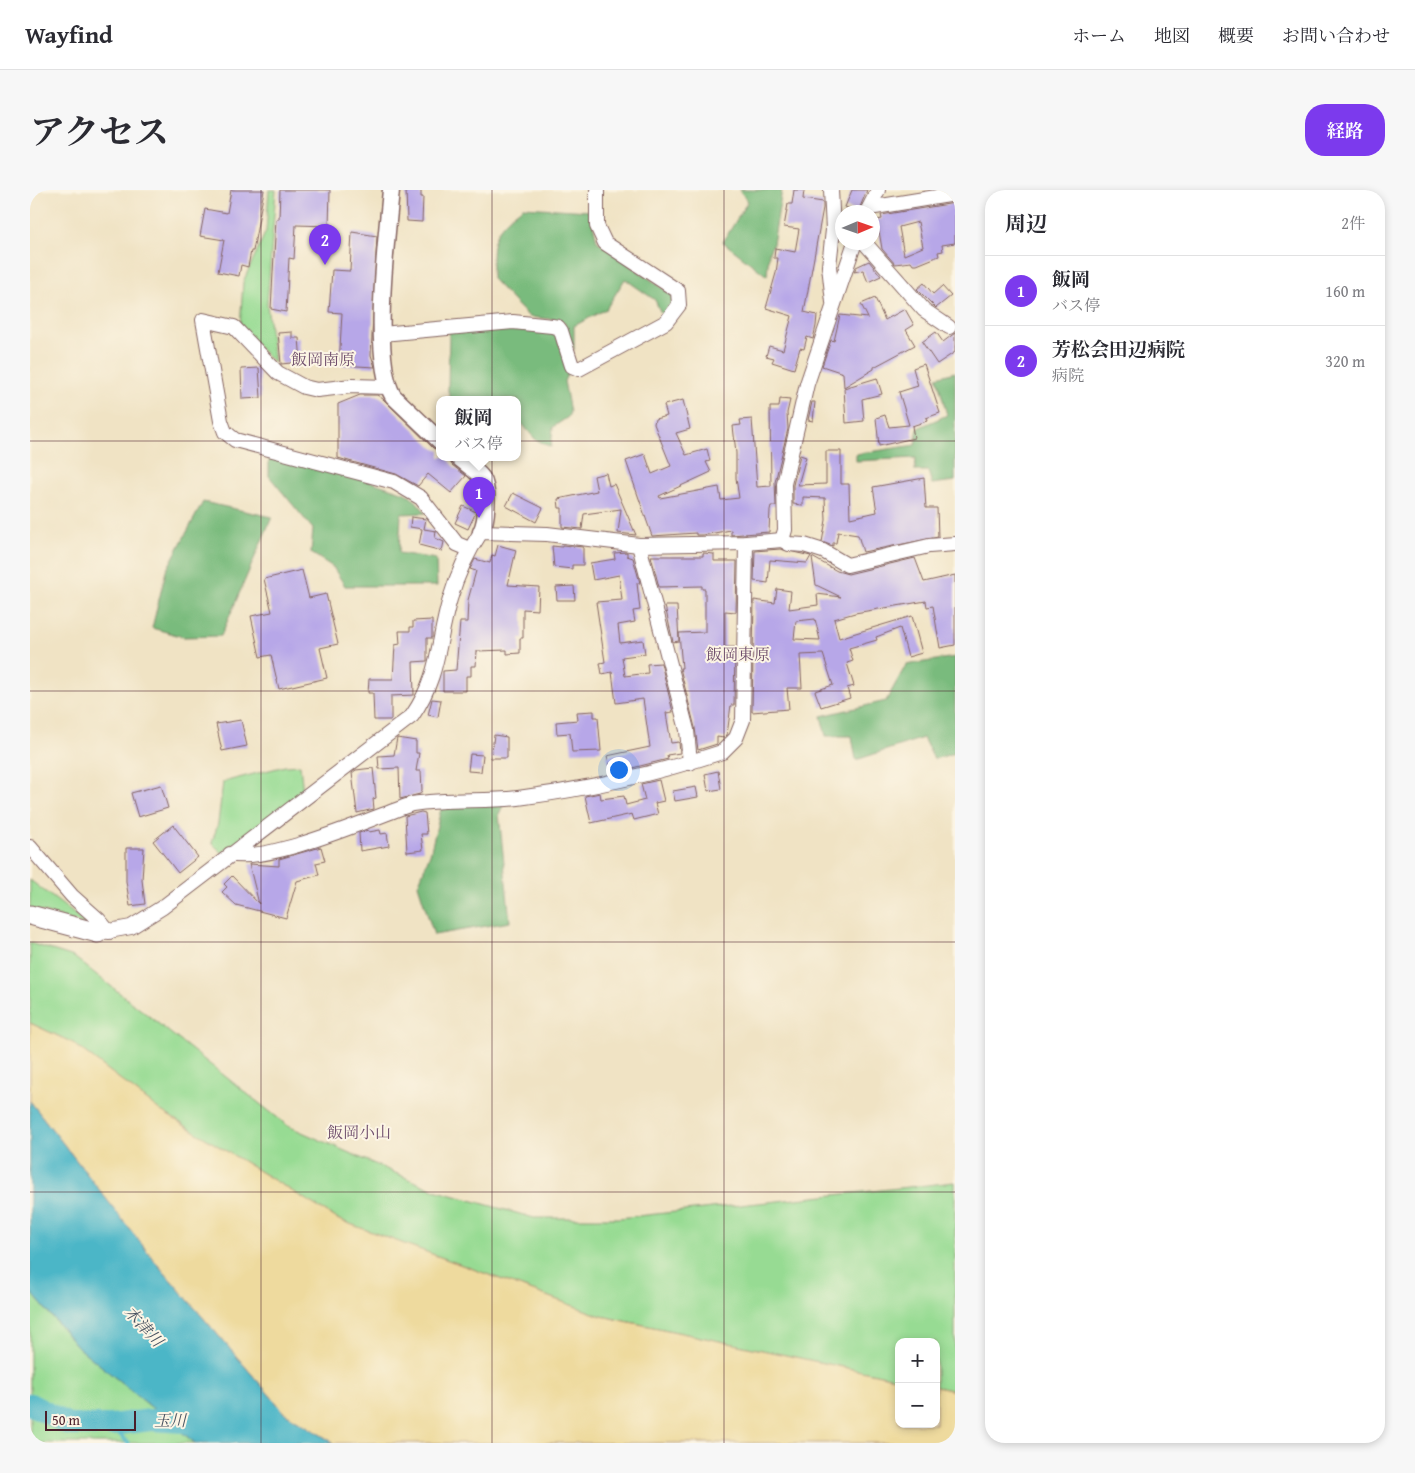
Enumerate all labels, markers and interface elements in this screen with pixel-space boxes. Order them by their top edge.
text: Wayfind [25,17,113,52]
text: ホーム [1072,22,1126,49]
text: 地図 [1154,22,1190,49]
text: 概要 [1218,22,1254,49]
text: お問い合わせ [1282,22,1390,49]
button: 経路 [1305,104,1385,156]
text: アクセス [30,106,169,157]
north arrow [835,205,880,250]
text: 周辺 [1005,208,1047,239]
text: 2件 [1341,211,1365,235]
pin: 2 [309,224,341,265]
text: 飯岡 [1052,265,1090,293]
text: 1 [1017,279,1025,303]
text: 160 m [1325,279,1365,303]
text: バス停 [1052,293,1100,317]
text: 芳松会田辺病院 [1052,335,1185,363]
district label: 飯岡南原 [291,347,355,371]
text: 2 [1017,349,1025,373]
text: 320 m [1325,349,1365,373]
text: 病院 [1052,363,1084,387]
popup [436,396,521,461]
text: 飯岡 [454,403,493,431]
text: バス停 [454,431,503,455]
pin: 1 [463,477,495,518]
district label: 飯岡東原 [706,642,770,666]
your location [606,757,632,783]
district label: 飯岡小山 [327,1120,391,1144]
water label: 木津川 [119,1300,171,1353]
map controls [895,1338,940,1428]
button: + [895,1338,940,1383]
button: − [895,1383,940,1428]
scale bar [45,1408,136,1431]
water label: 玉川 [154,1408,188,1432]
text: 50 m [52,1410,80,1430]

